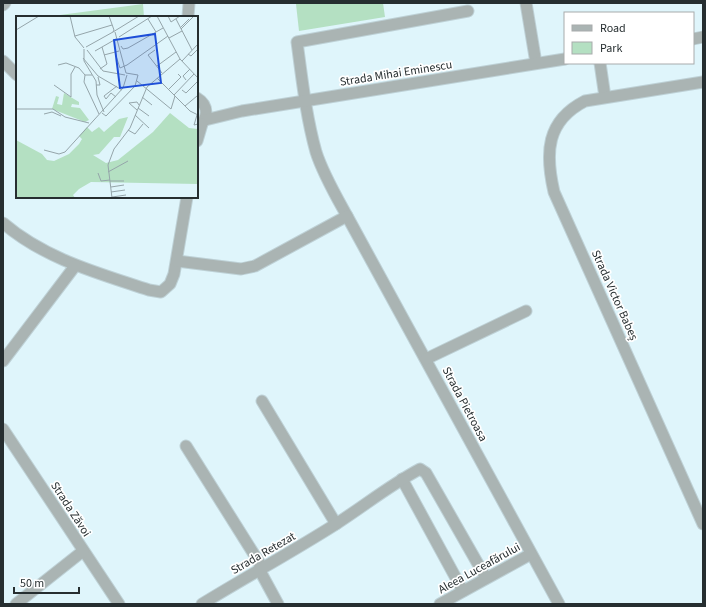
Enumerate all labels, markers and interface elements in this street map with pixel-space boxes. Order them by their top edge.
legend [564,12,694,64]
inset map [16,16,198,198]
text: Road [600,20,626,37]
text: Park [600,40,622,57]
street label: Strada Mihai Eminescu [339,56,454,91]
street label: Strada Victor Babeș [587,247,642,343]
street label: Strada Pietroasa [438,364,491,445]
street label: Strada Zăvoi [46,478,95,540]
street label: Strada Retezat [228,528,299,579]
street label: Aleea Luceafărului [435,539,523,598]
scale bar [14,569,79,595]
text: 50 m [20,575,44,592]

